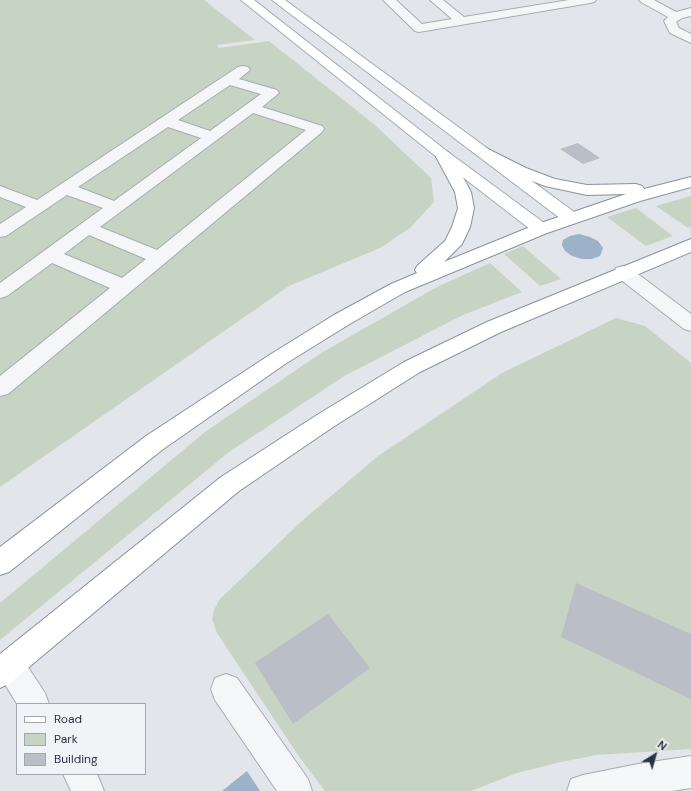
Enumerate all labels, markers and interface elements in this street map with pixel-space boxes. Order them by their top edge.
legend [16,703,146,775]
text: Road [54,711,82,727]
text: Park [54,731,78,747]
north arrow [635,735,675,775]
text: N [655,737,670,753]
text: Building [54,751,98,767]

